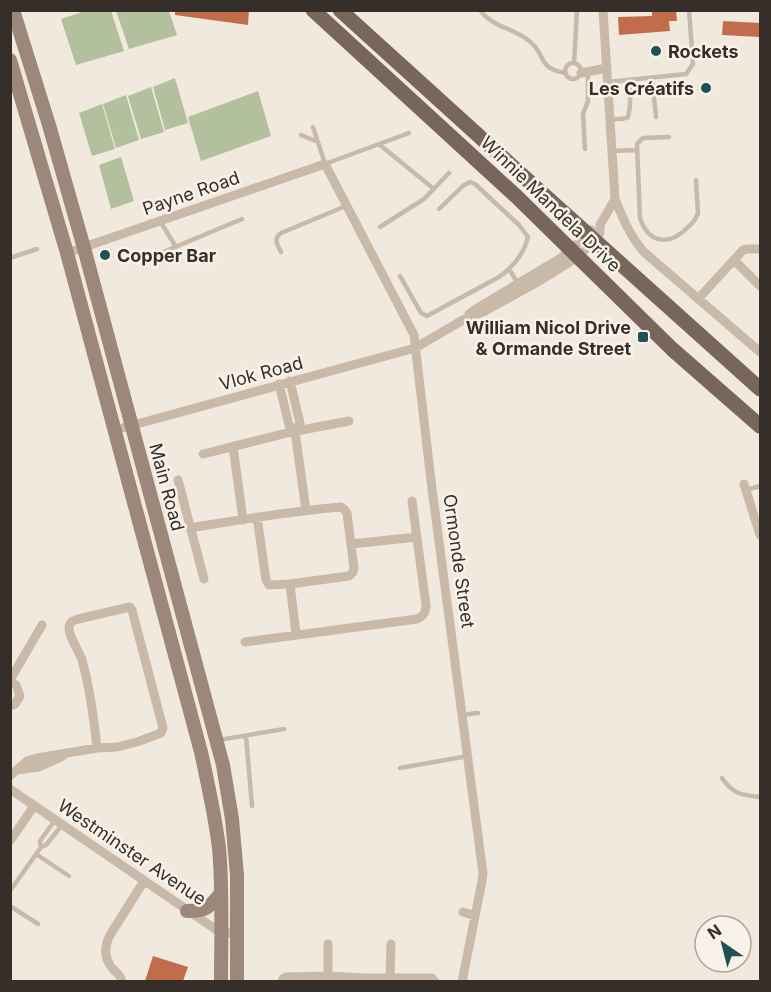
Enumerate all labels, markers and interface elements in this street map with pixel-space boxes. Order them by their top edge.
place label: Rockets [668,41,739,62]
marker: Rockets [649,44,663,58]
place label: Les Créatifs [589,78,694,99]
marker: Les Créatifs [699,81,713,95]
street label: Winnie Mandela Drive [477,132,625,276]
street label: Payne Road [140,167,242,219]
place label: Copper Bar [117,245,216,266]
marker: Copper Bar [98,248,112,262]
place label: William Nicol Drive & Ormande Street [466,317,631,359]
marker: William Nicol Drive & Ormande Street [636,330,650,344]
street label: Vlok Road [217,352,305,394]
street label: Main Road [145,441,189,533]
street label: Ormonde Street [439,493,479,630]
street label: Westminster Avenue [54,795,210,909]
north arrow [693,914,753,974]
text: N [704,920,725,943]

